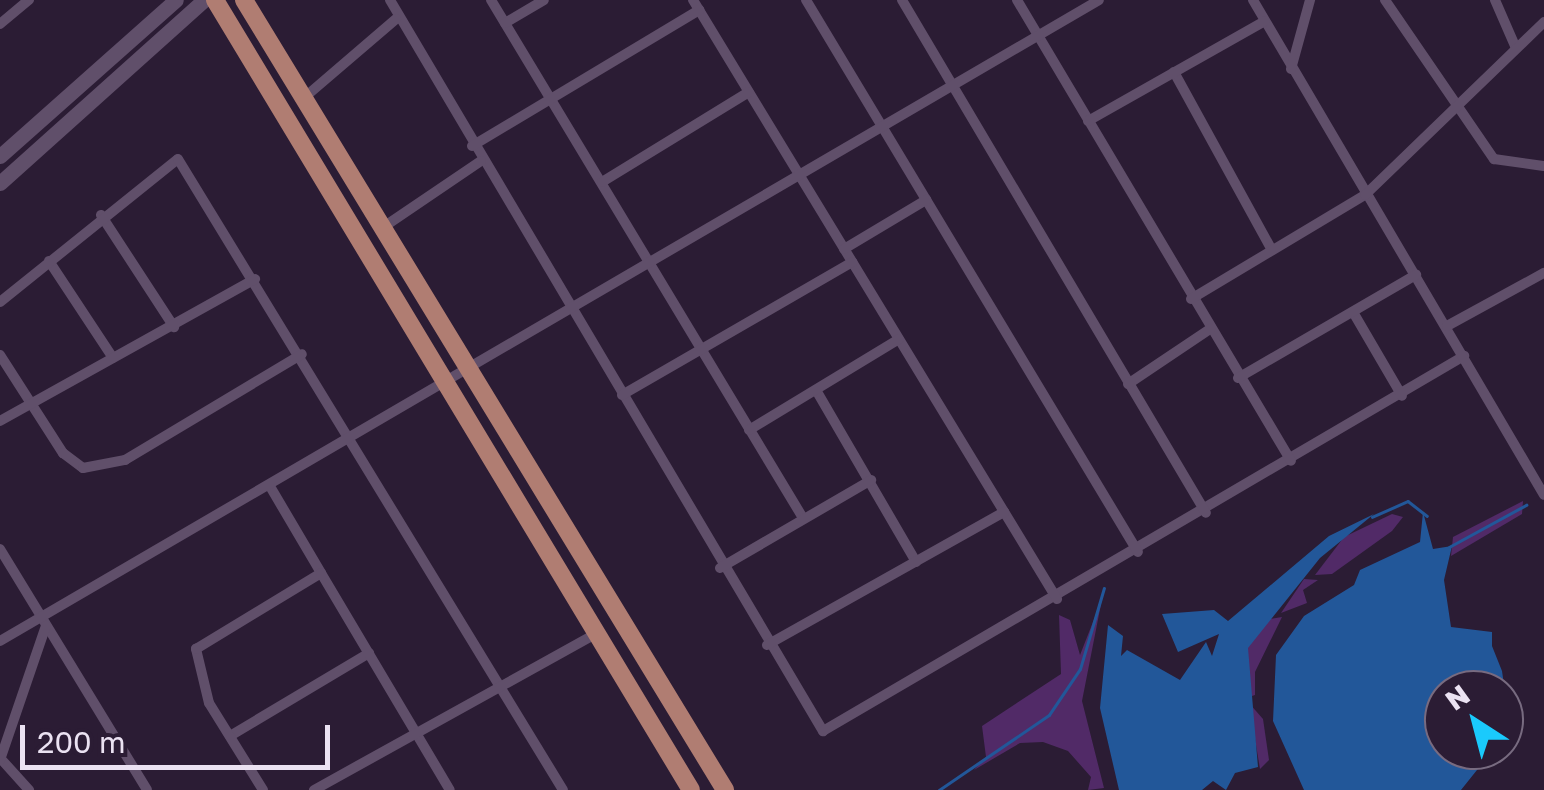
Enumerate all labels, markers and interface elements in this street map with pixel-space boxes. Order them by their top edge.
north arrow [1424,670,1524,770]
text: N [1439,677,1476,717]
scale bar [25,705,335,767]
text: 200 m [37,724,126,760]

